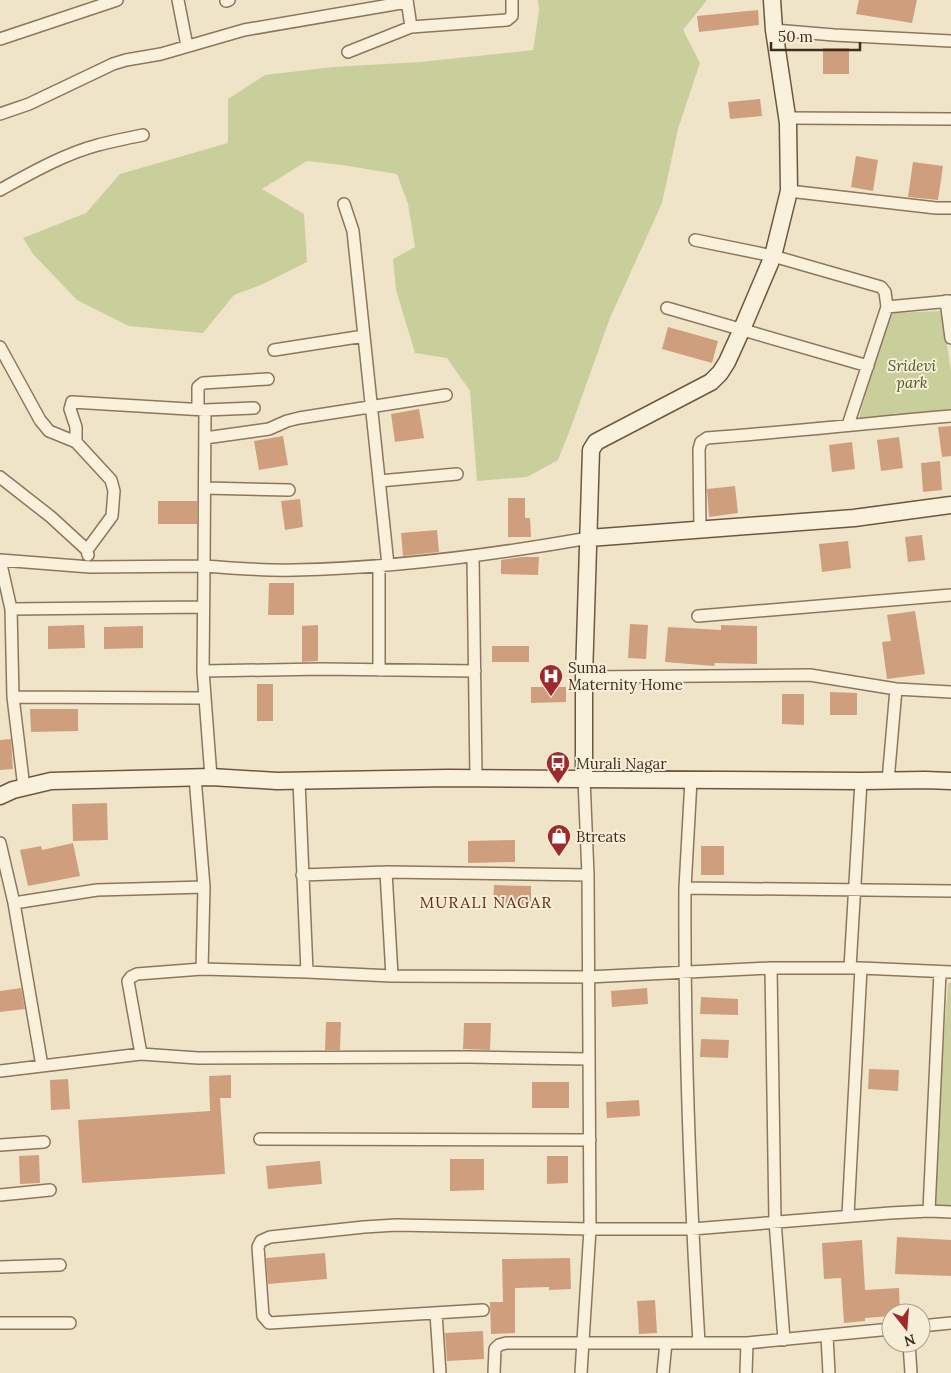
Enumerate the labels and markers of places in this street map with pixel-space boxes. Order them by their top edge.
place label: Suma Maternity Home [568,658,683,694]
hospital icon: Suma Maternity Home [538,663,564,697]
bus stop icon: Murali Nagar [545,750,571,784]
place label: Murali Nagar [576,754,667,773]
shop icon: Btreats [546,823,572,857]
place label: Btreats [576,827,626,846]

